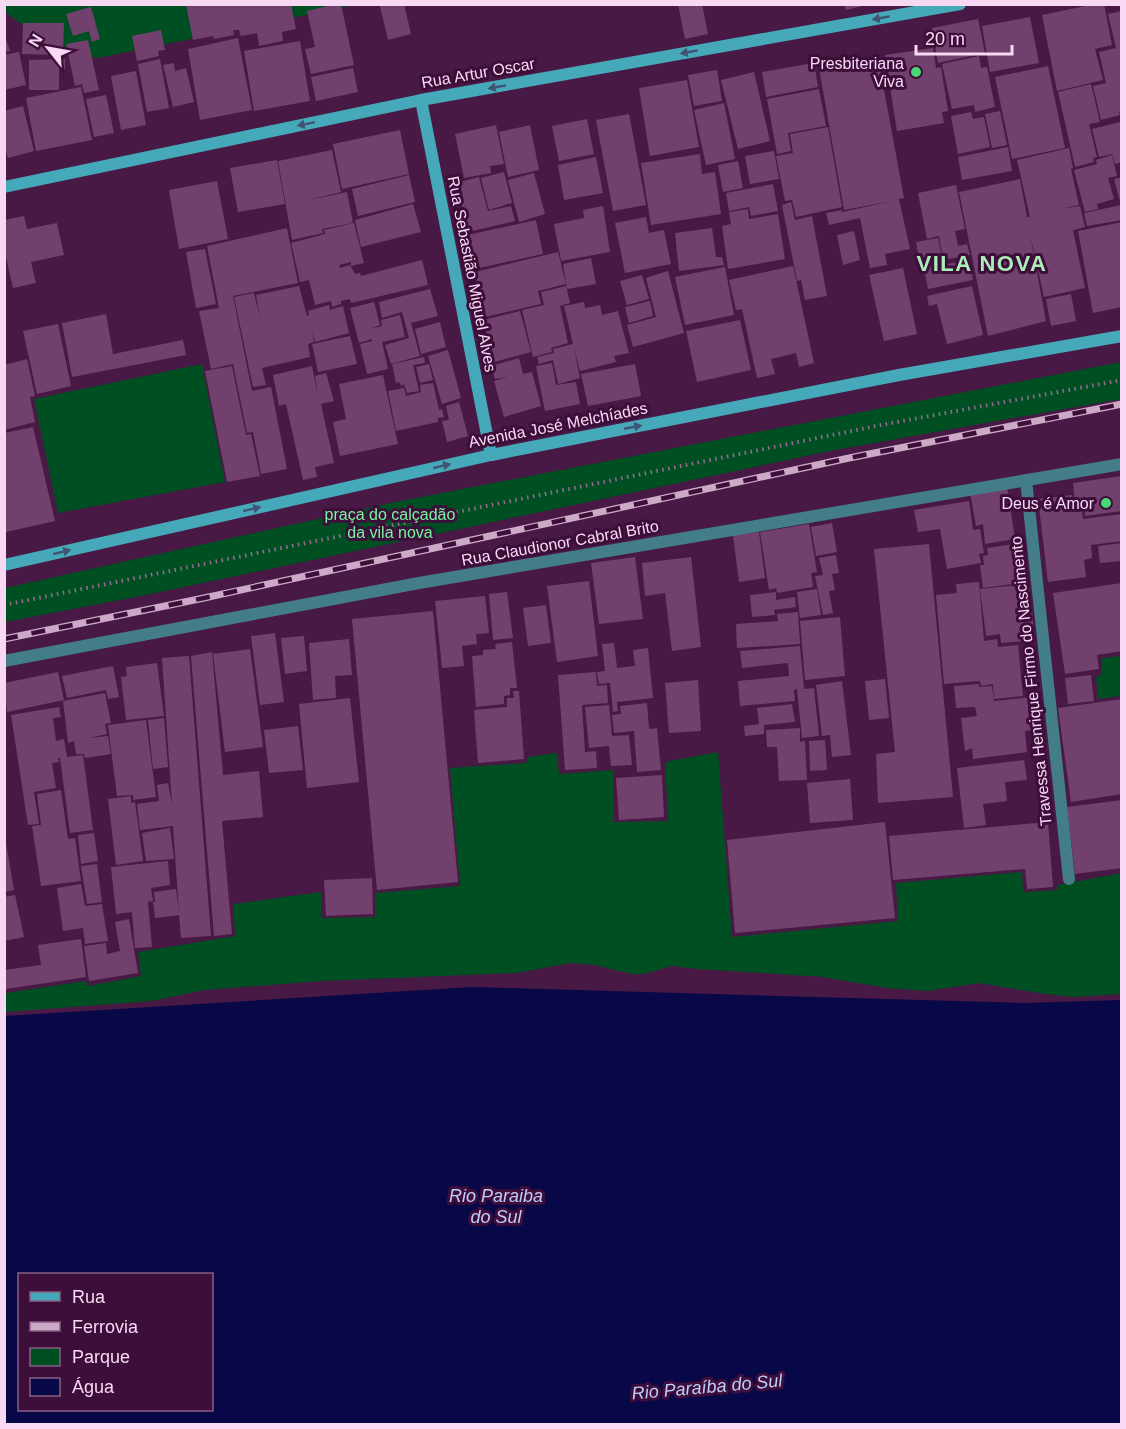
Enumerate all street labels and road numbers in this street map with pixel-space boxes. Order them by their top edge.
street label: Rua Artur Oscar [420,55,537,91]
street label: Rua Sebastião Miguel Alves [445,175,499,373]
street label: Avenida José Melchíades [467,399,649,451]
street label: Rua Claudionor Cabral Brito [460,517,660,569]
street label: Travessa Henrique Firmo do Nascimento [1007,535,1055,827]

